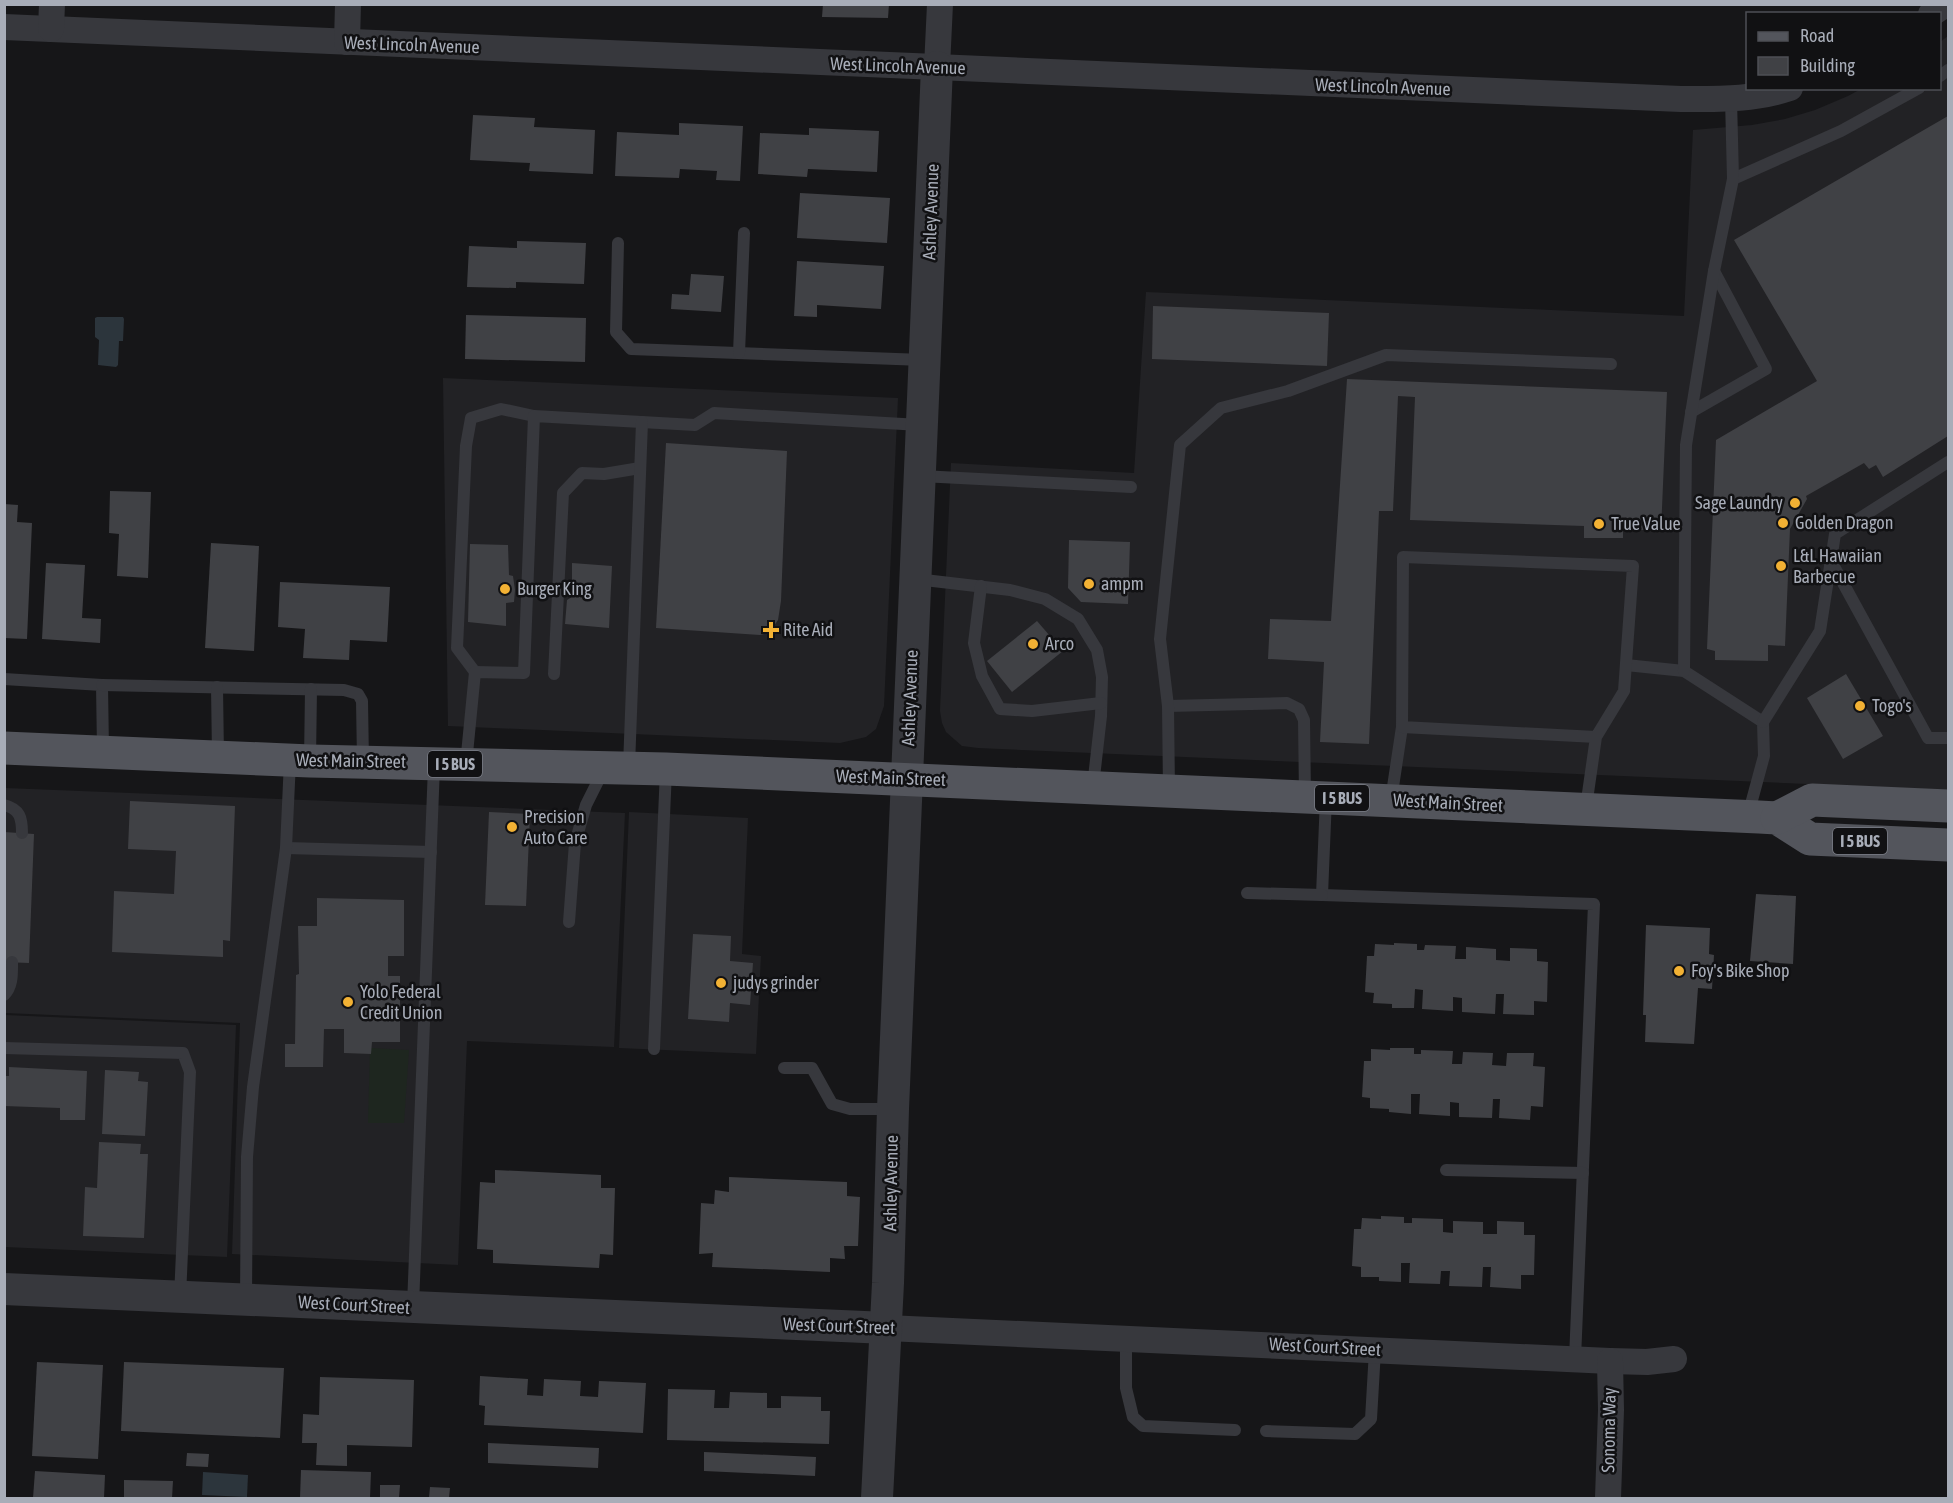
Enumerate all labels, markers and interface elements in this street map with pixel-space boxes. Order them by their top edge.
legend [1746,12,1941,90]
text: Road [1800,25,1834,46]
street label: West Lincoln Avenue [344,32,480,57]
street label: West Lincoln Avenue [830,53,966,78]
text: Building [1800,55,1855,76]
street label: West Lincoln Avenue [1315,74,1451,99]
street label: Ashley Avenue [918,164,943,260]
place label: Sage Laundry [1695,492,1783,513]
marker: Sage Laundry [1788,496,1802,510]
place label: Golden Dragon [1795,512,1893,533]
place label: True Value [1611,513,1681,534]
marker: Golden Dragon [1776,516,1790,530]
marker: True Value [1592,517,1606,531]
place label: L&L Hawaiian Barbecue [1793,545,1882,587]
marker: L&L Hawaiian Barbecue [1774,559,1788,573]
place label: ampm [1101,573,1144,594]
marker: ampm [1082,577,1096,591]
place label: Burger King [517,578,592,599]
marker: Burger King [498,582,512,596]
place label: Rite Aid [783,619,833,640]
marker: Rite Aid [764,623,778,637]
place label: Arco [1045,633,1074,654]
marker: Arco [1026,637,1040,651]
street label: Ashley Avenue [897,650,922,746]
place label: Togo's [1872,695,1912,716]
marker: Togo's [1853,699,1867,713]
street label: West Main Street [296,749,406,772]
road number: I 5 BUS [428,751,482,777]
street label: West Main Street [836,765,946,790]
road number: I 5 BUS [1315,785,1369,811]
street label: West Main Street [1393,789,1503,816]
place label: Precision Auto Care [524,806,587,848]
marker: Precision Auto Care [505,820,519,834]
road number: I 5 BUS [1833,828,1887,854]
place label: Foy's Bike Shop [1691,960,1790,981]
marker: Foy's Bike Shop [1672,964,1686,978]
place label: judys grinder [732,972,819,993]
marker: judys grinder [714,976,728,990]
place label: Yolo Federal Credit Union [360,981,443,1023]
marker: Yolo Federal Credit Union [341,995,355,1009]
street label: Ashley Avenue [879,1135,902,1231]
street label: West Court Street [297,1291,411,1318]
street label: West Court Street [783,1313,895,1338]
street label: West Court Street [1268,1333,1382,1360]
street label: Sonoma Way [1597,1387,1620,1473]

